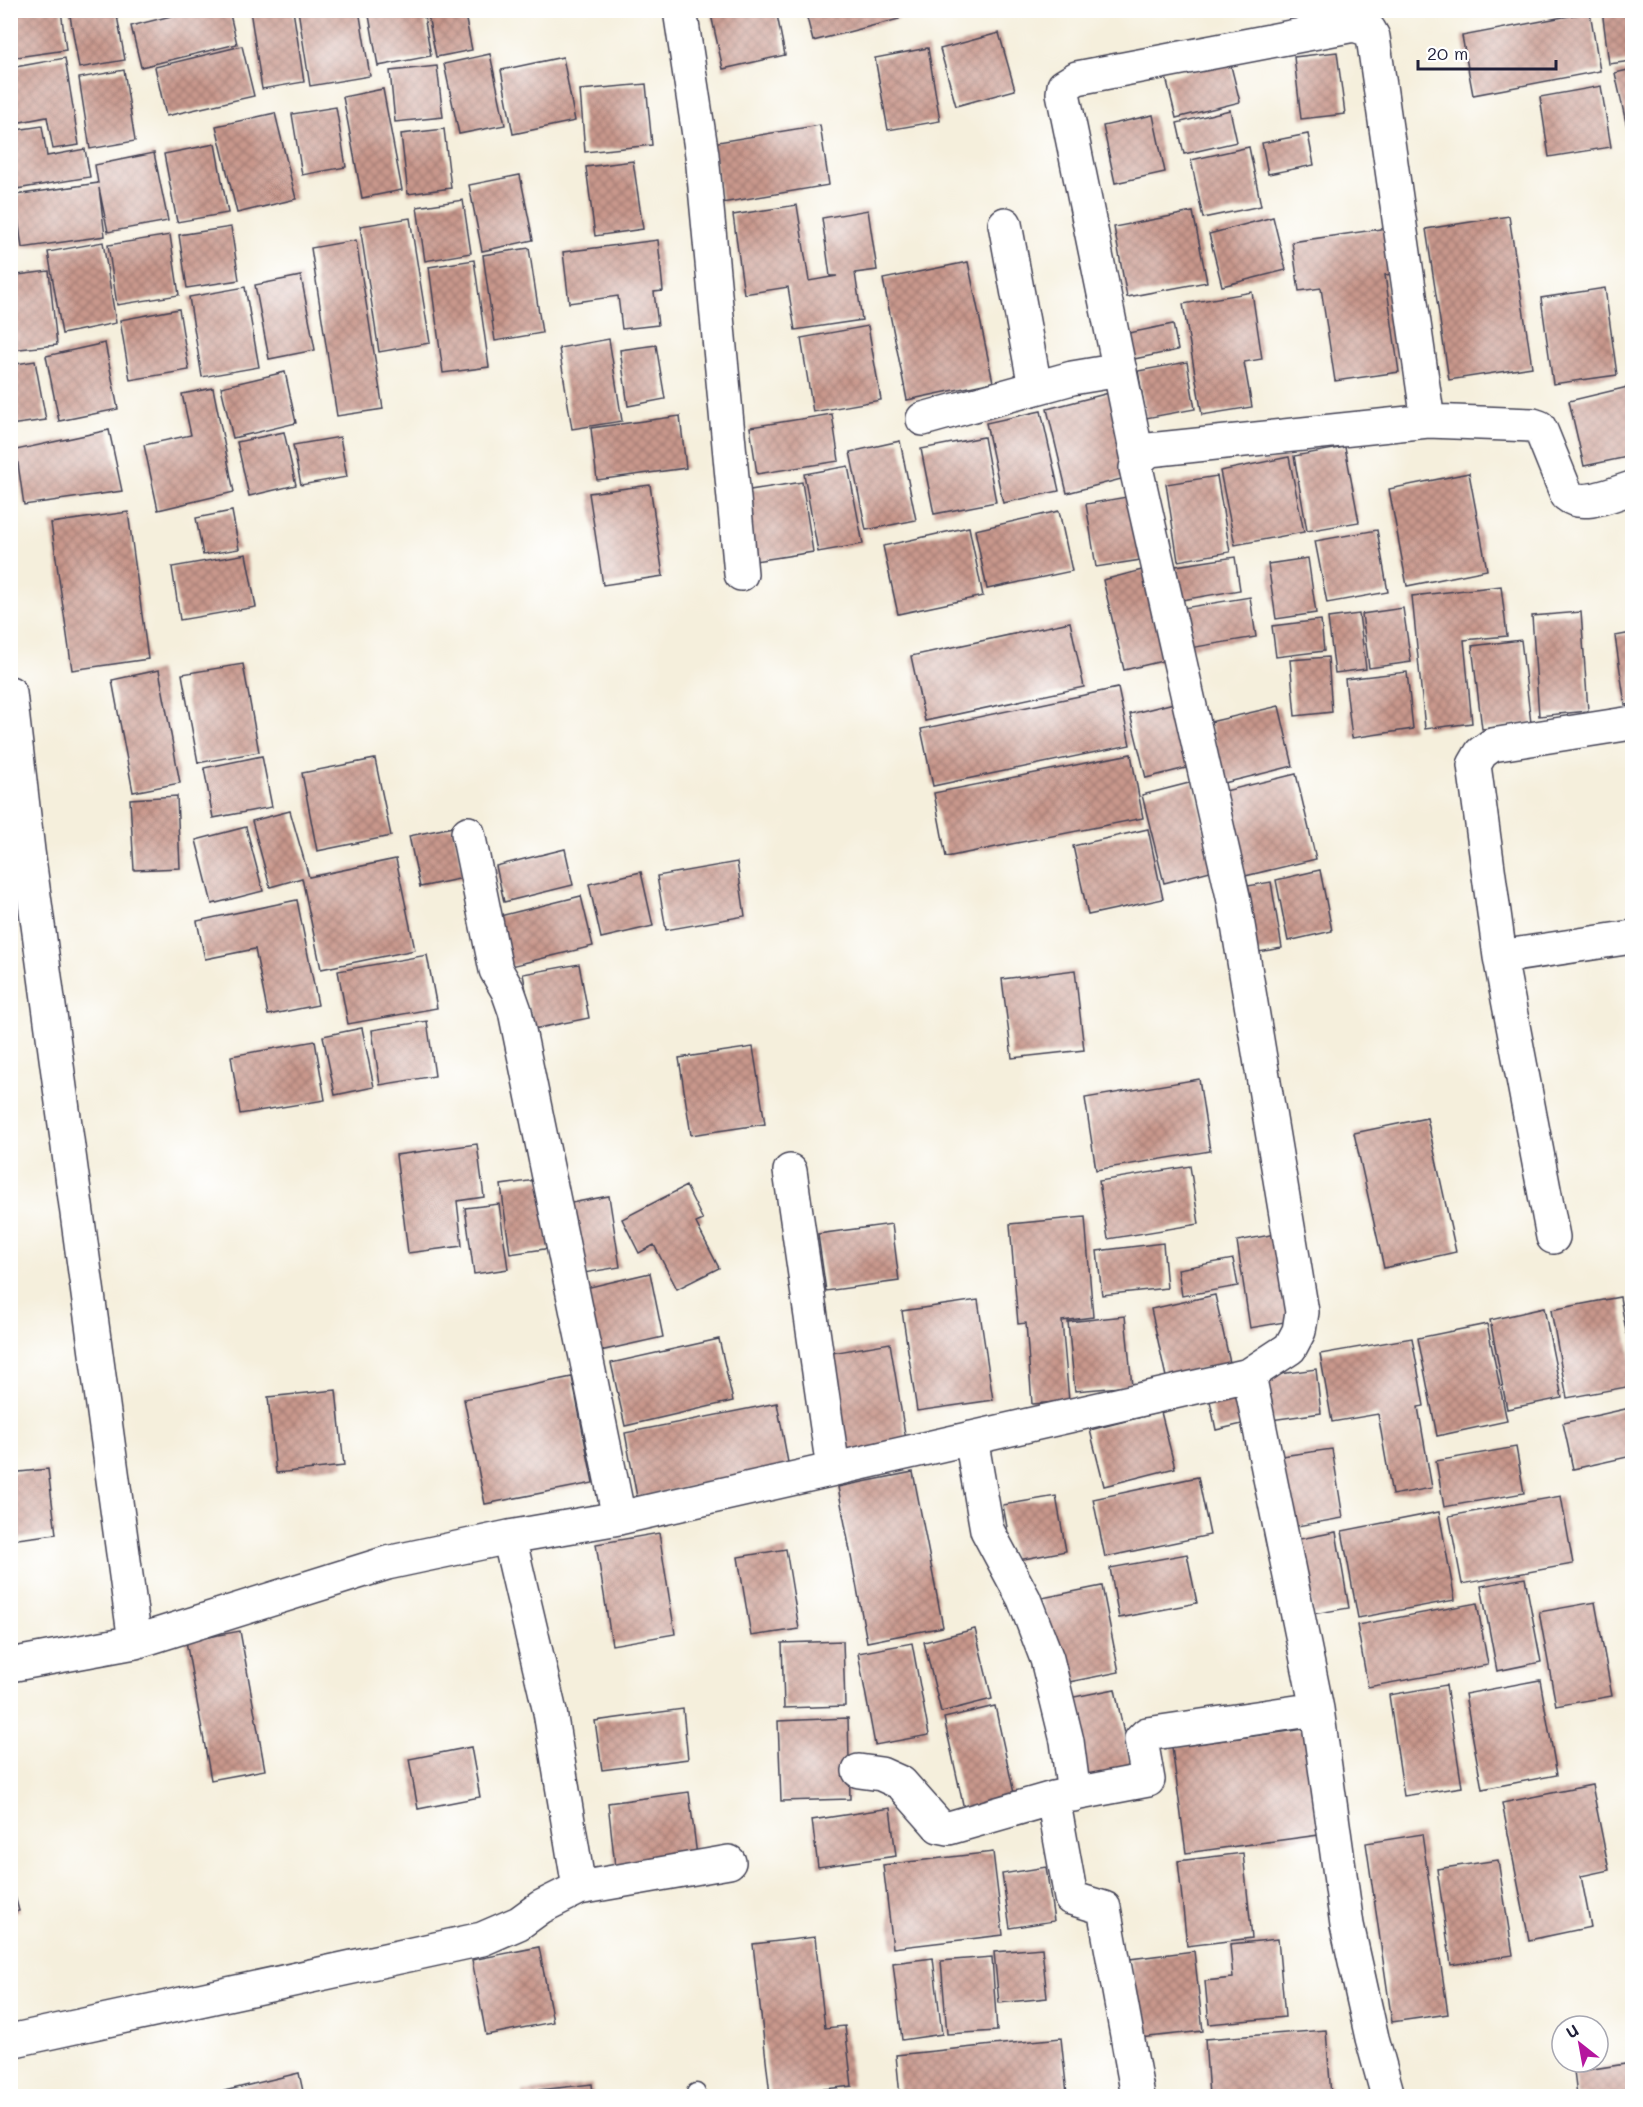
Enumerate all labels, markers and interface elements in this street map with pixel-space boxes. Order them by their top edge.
scale bar [1418,33,1556,71]
text: 20 m [1427,41,1468,65]
north arrow [1550,2014,1610,2074]
text: U [1562,2019,1582,2043]

